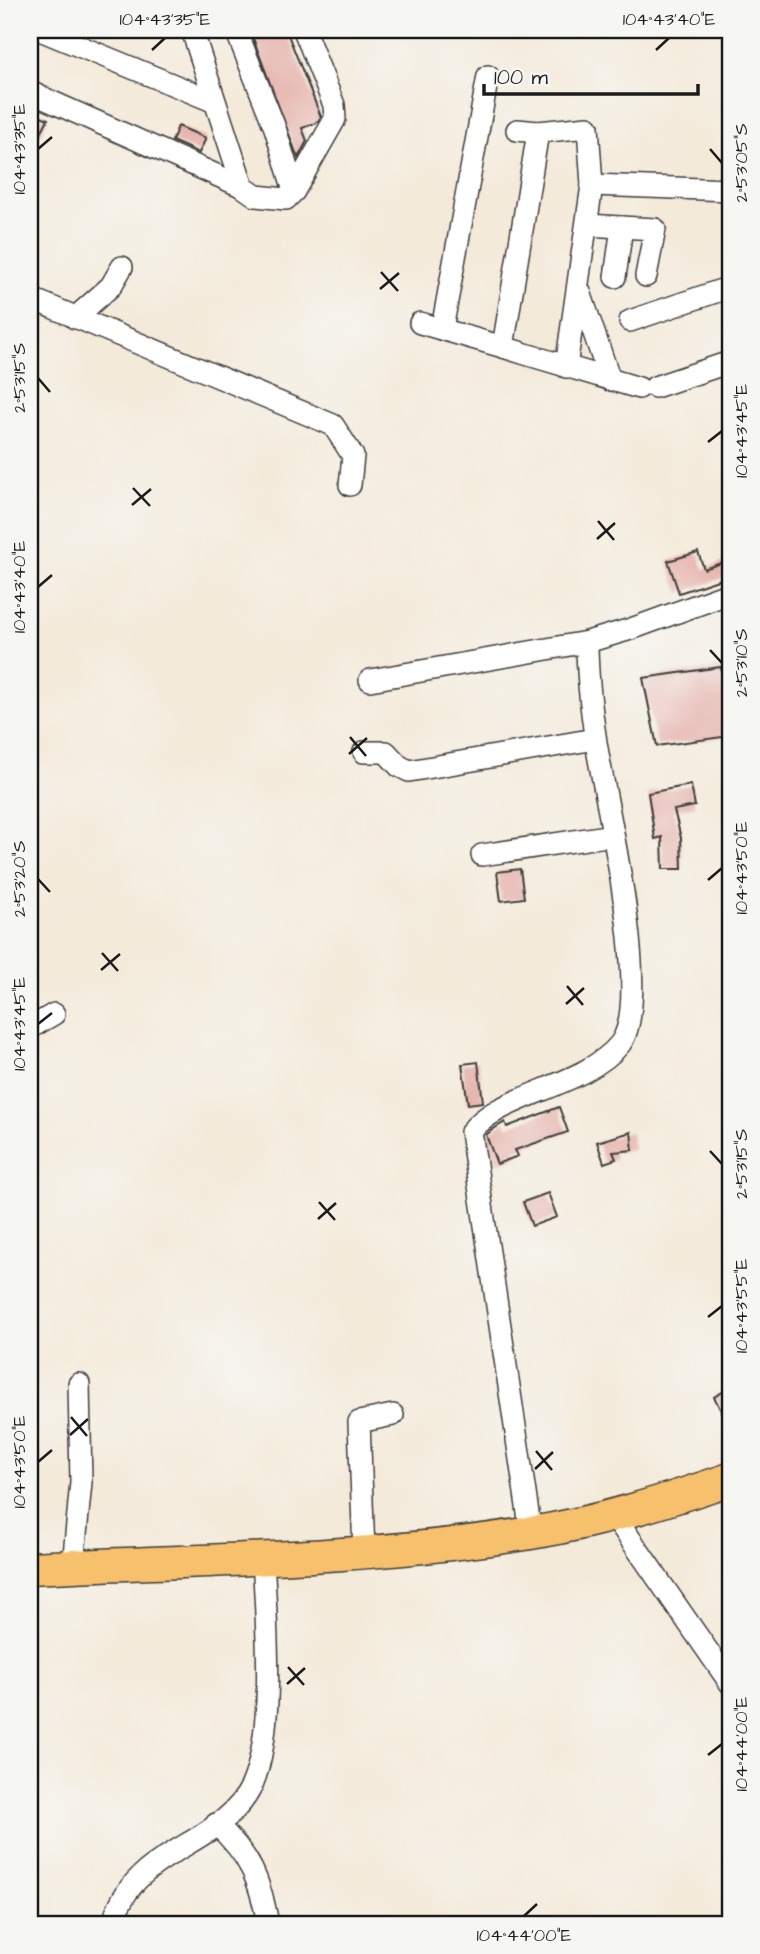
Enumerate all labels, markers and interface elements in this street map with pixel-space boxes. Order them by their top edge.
text: 104°43'35"E [119,7,211,32]
text: 104°43'40"E [623,7,716,32]
scale bar [484,52,697,96]
text: 100 m [494,63,549,92]
text: 104°43'35"E [7,103,32,195]
text: 2°53'05"S [729,124,754,203]
text: 2°53'15"S [7,343,32,413]
text: 104°43'45"E [729,384,754,478]
text: 104°43'40"E [7,540,32,633]
text: 2°53'10"S [729,629,754,697]
text: 104°43'50"E [729,821,754,915]
text: 2°53'20"S [7,841,32,917]
text: 104°43'45"E [7,977,32,1071]
text: 2°53'15"S [729,1129,754,1199]
text: 104°43'55"E [729,1258,754,1353]
text: 104°43'50"E [7,1415,32,1509]
text: 104°44'00"E [729,1696,754,1791]
text: 104°44'00"E [477,1923,572,1948]

